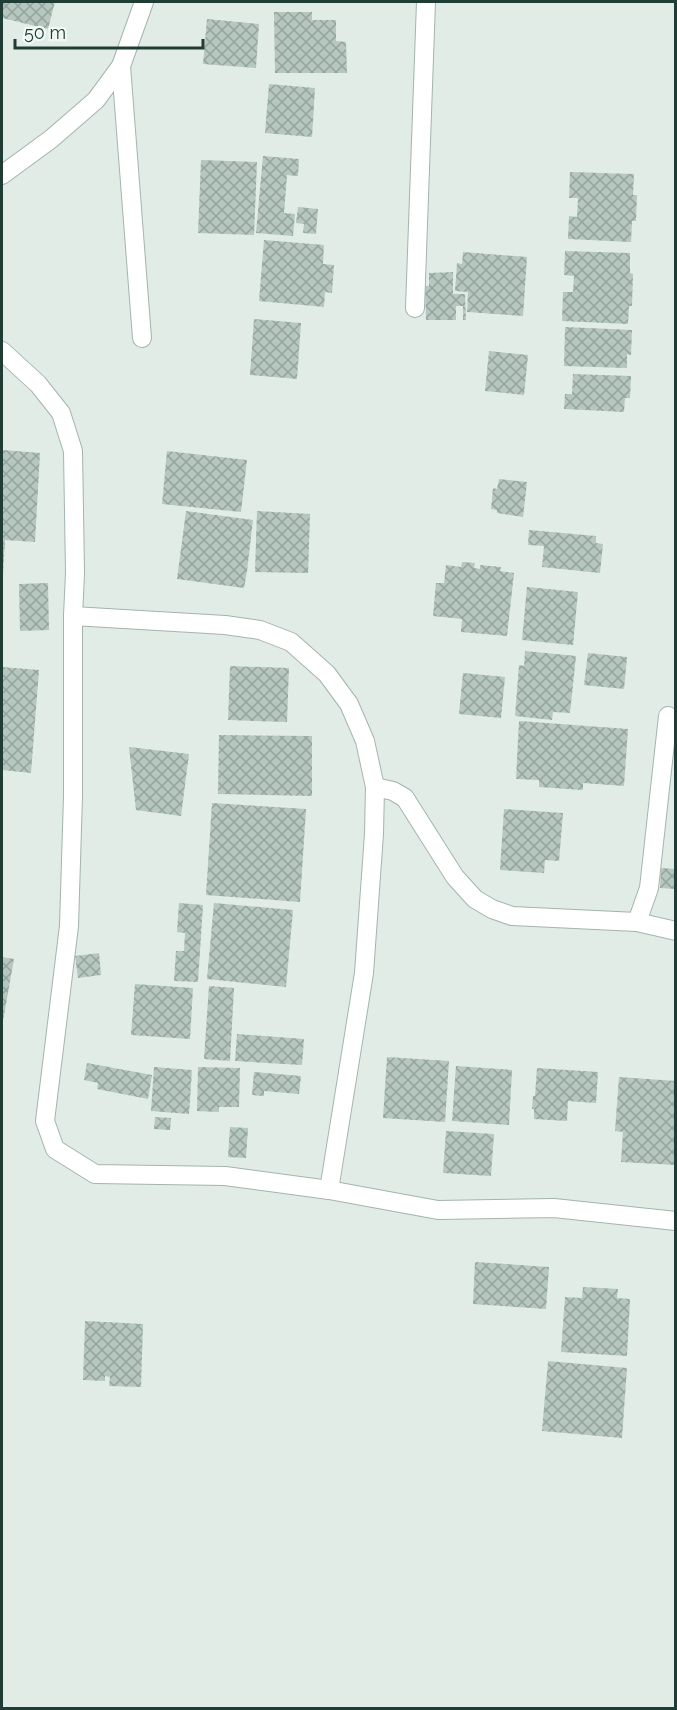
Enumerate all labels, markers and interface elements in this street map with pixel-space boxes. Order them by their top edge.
scale bar [15,12,202,50]
text: 50 m [24,22,66,43]

